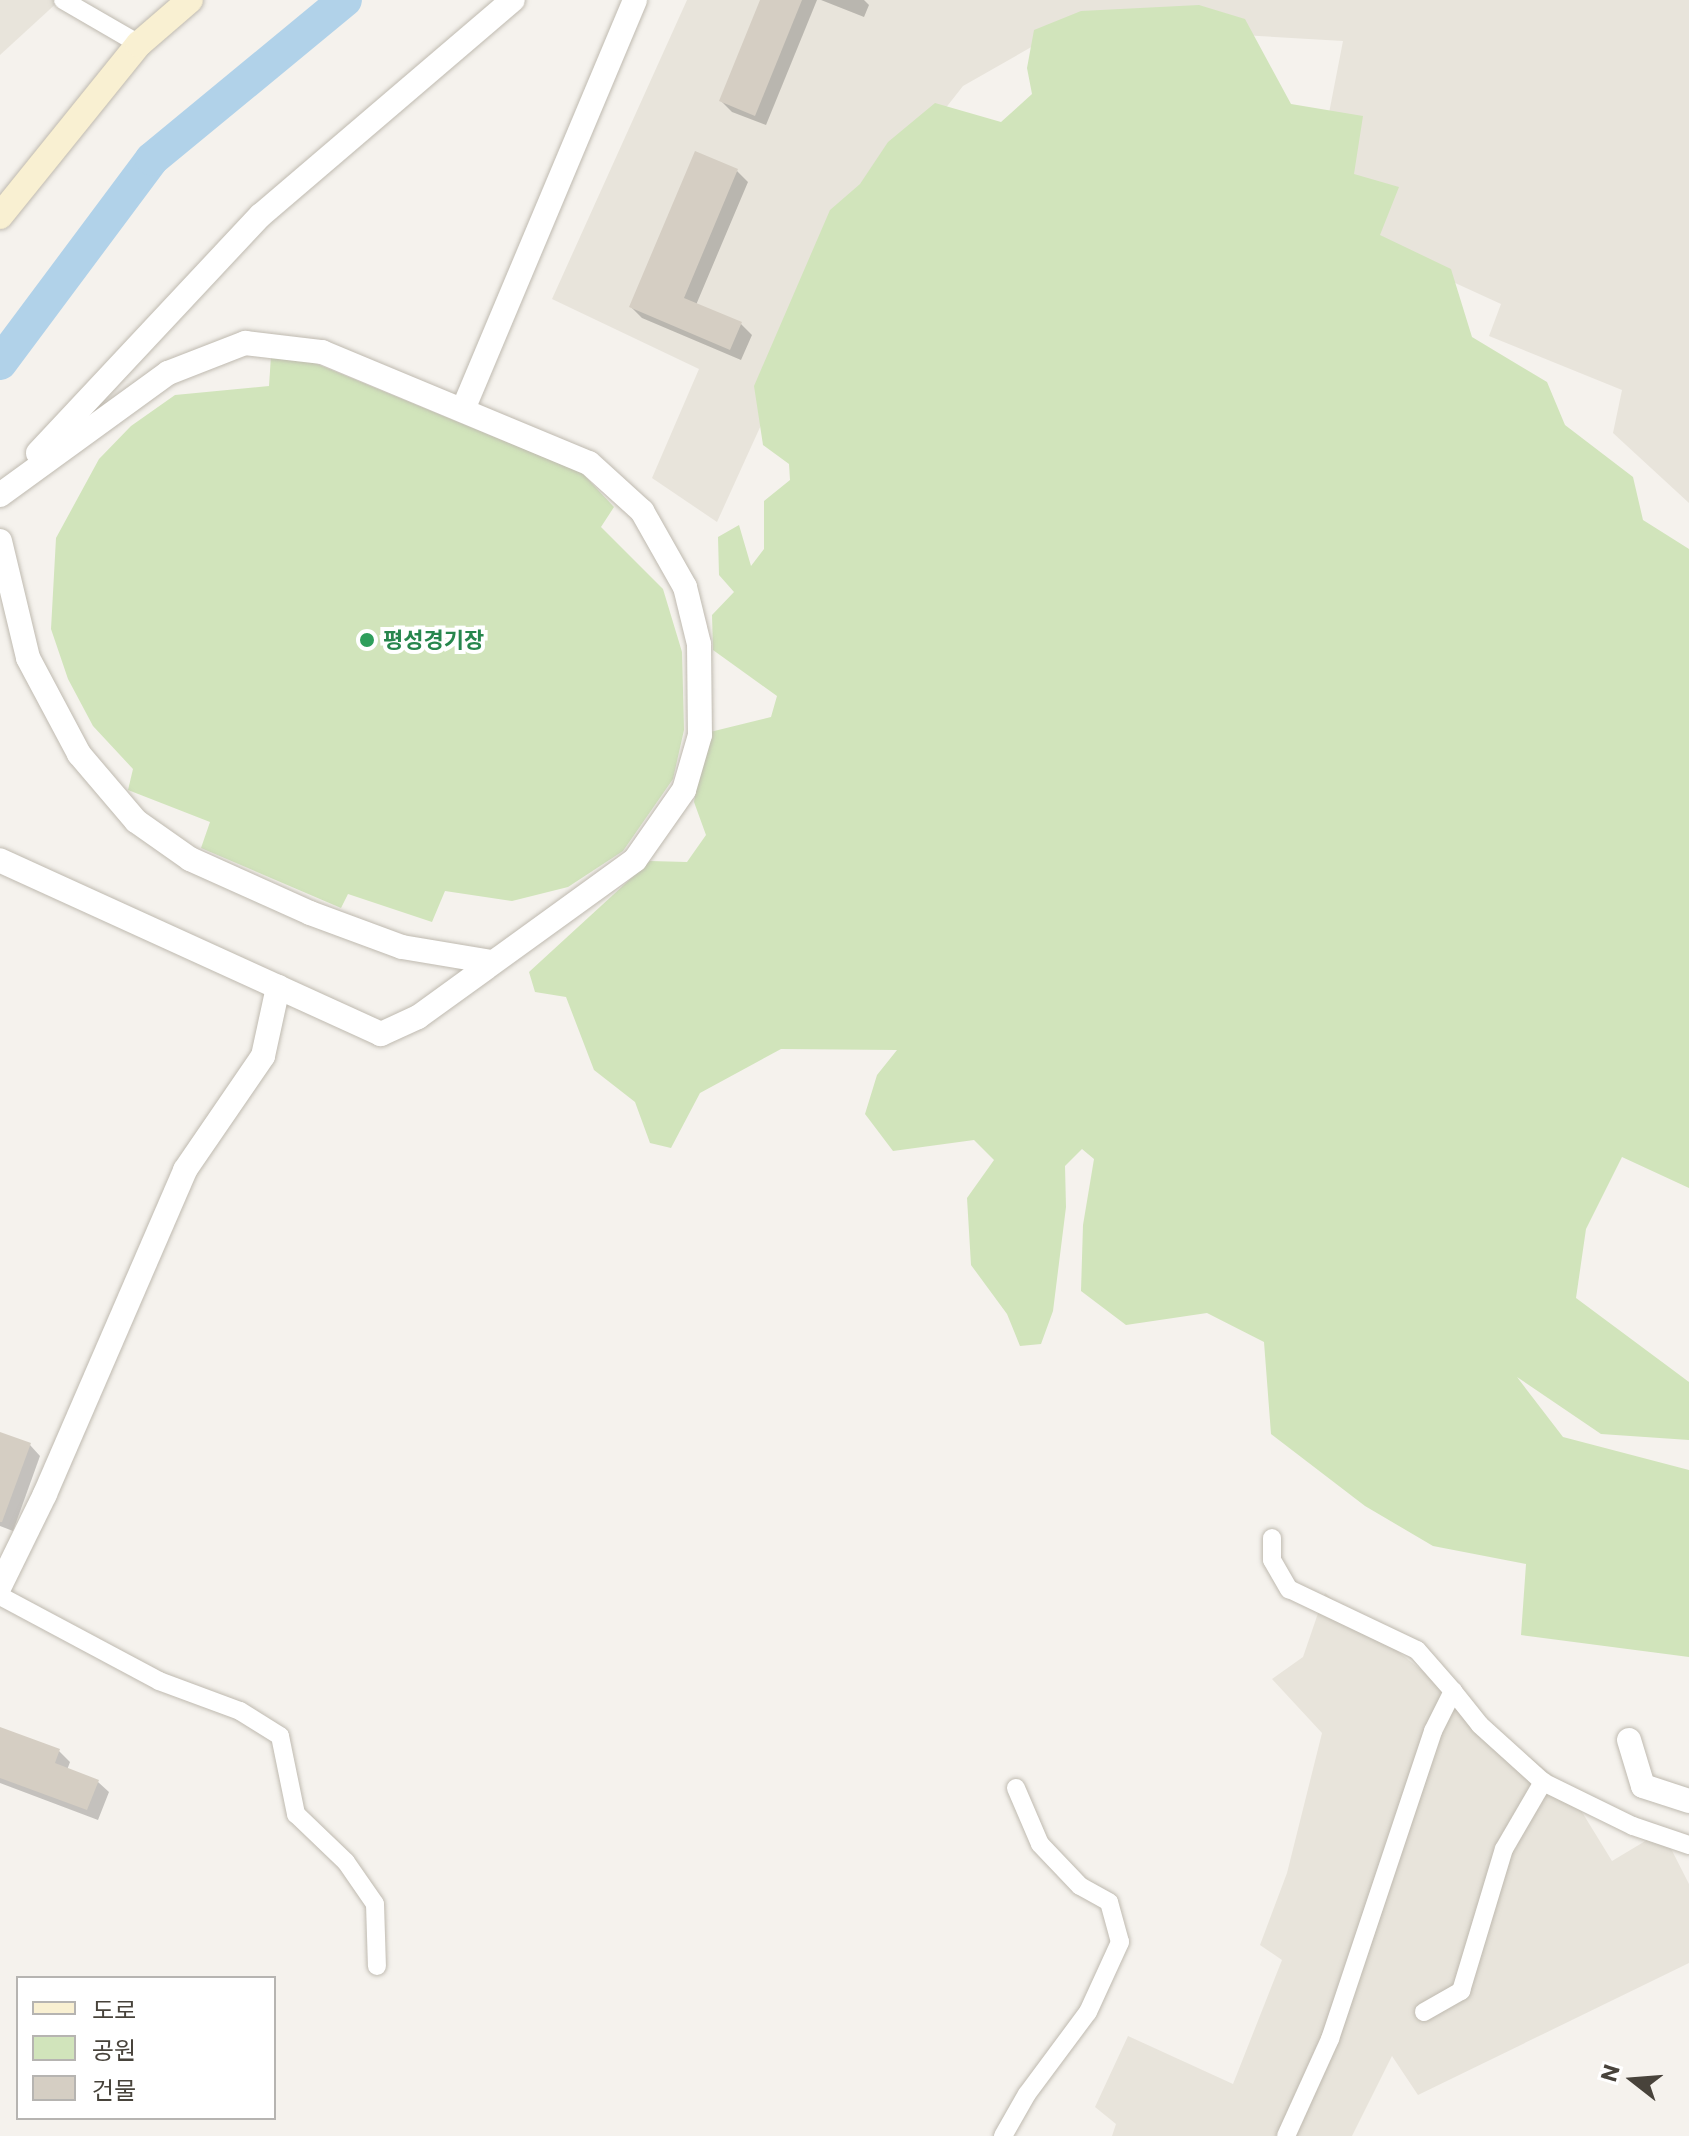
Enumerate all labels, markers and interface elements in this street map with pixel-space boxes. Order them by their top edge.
place label: 평성경기장 [383,627,484,653]
marker: 평성경기장 [358,631,376,649]
legend [16,1976,276,2120]
text: 도로 [92,1995,136,2024]
text: 공원 [92,2035,136,2064]
north arrow [1593,2040,1673,2120]
text: N [1594,2061,1625,2085]
text: 건물 [92,2075,136,2104]

